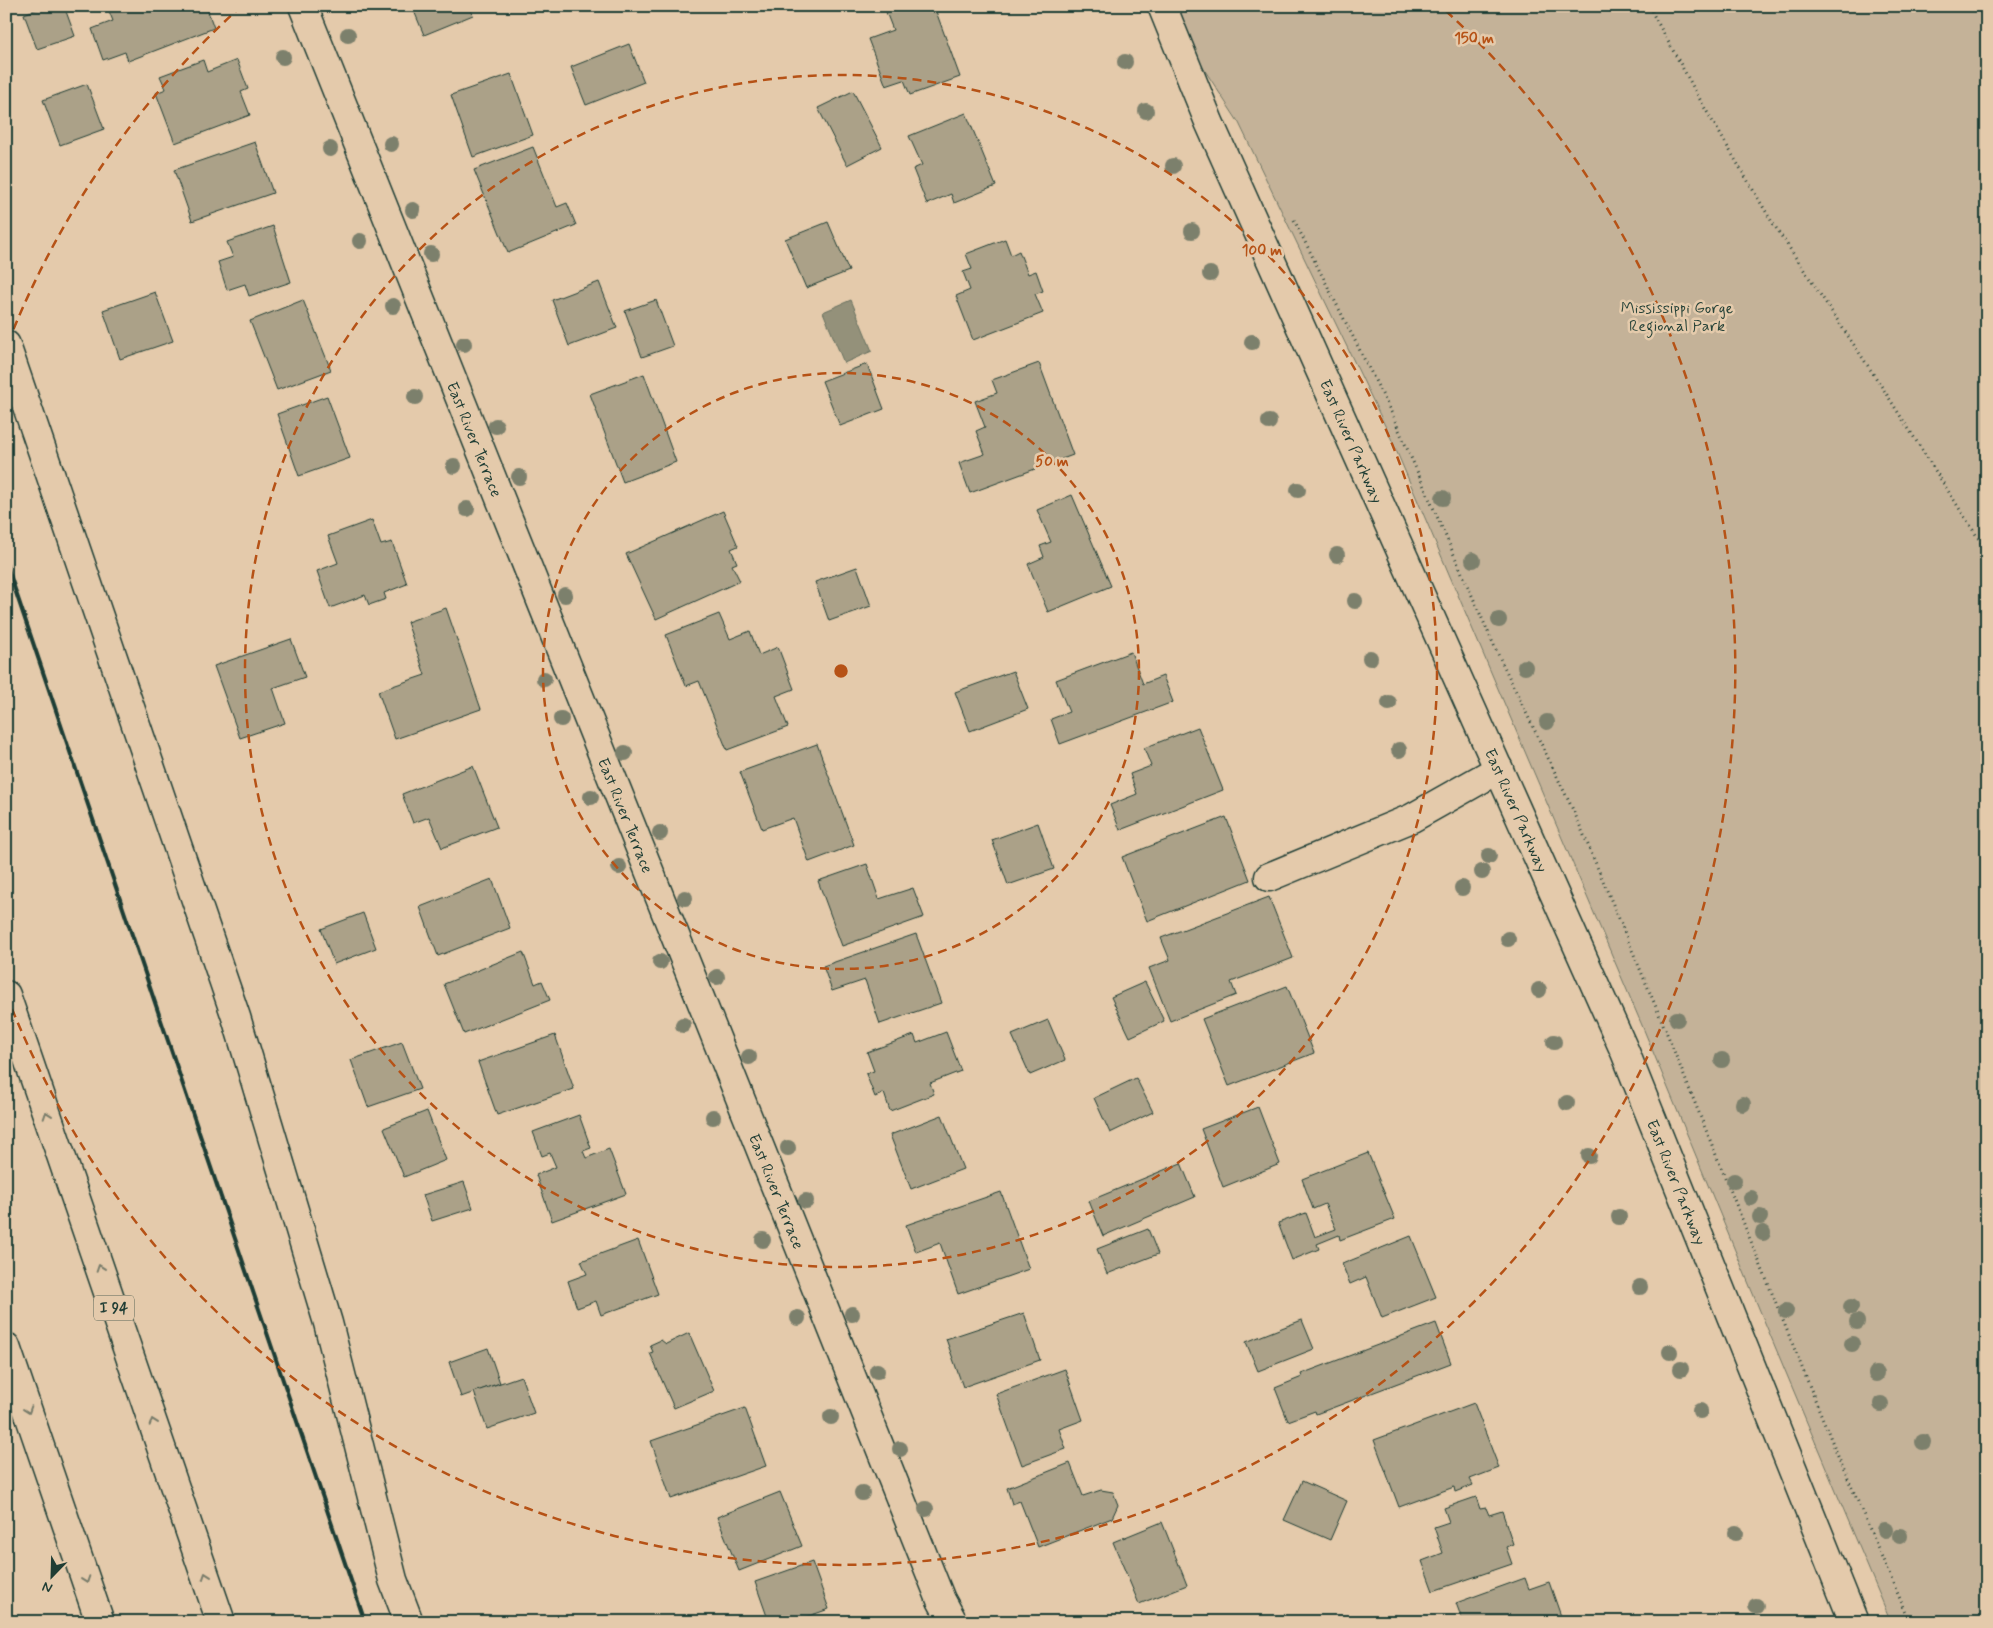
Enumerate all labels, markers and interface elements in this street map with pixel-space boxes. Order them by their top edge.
text: 150 m [1454,29,1494,49]
text: 100 m [1242,241,1282,261]
park label: Mississippi Gorge Regional Park [1621,298,1734,338]
street label: East River Parkway [1314,376,1387,507]
street label: East River Terrace [441,379,506,500]
text: 50 m [1035,452,1069,472]
centre of rings [832,662,850,680]
street label: East River Parkway [1479,745,1552,876]
street label: East River Terrace [592,755,657,876]
one-way arrow [43,1111,53,1119]
street label: East River Parkway [1641,1117,1710,1248]
street label: East River Terrace [743,1131,808,1252]
one-way arrow [96,1264,106,1273]
road number: I 94 [94,1296,134,1320]
one-way arrow [22,1405,32,1414]
one-way arrow [149,1418,159,1427]
north arrow [28,1550,78,1600]
one-way arrow [202,1572,212,1580]
one-way arrow [80,1575,90,1584]
text: N [40,1577,55,1597]

